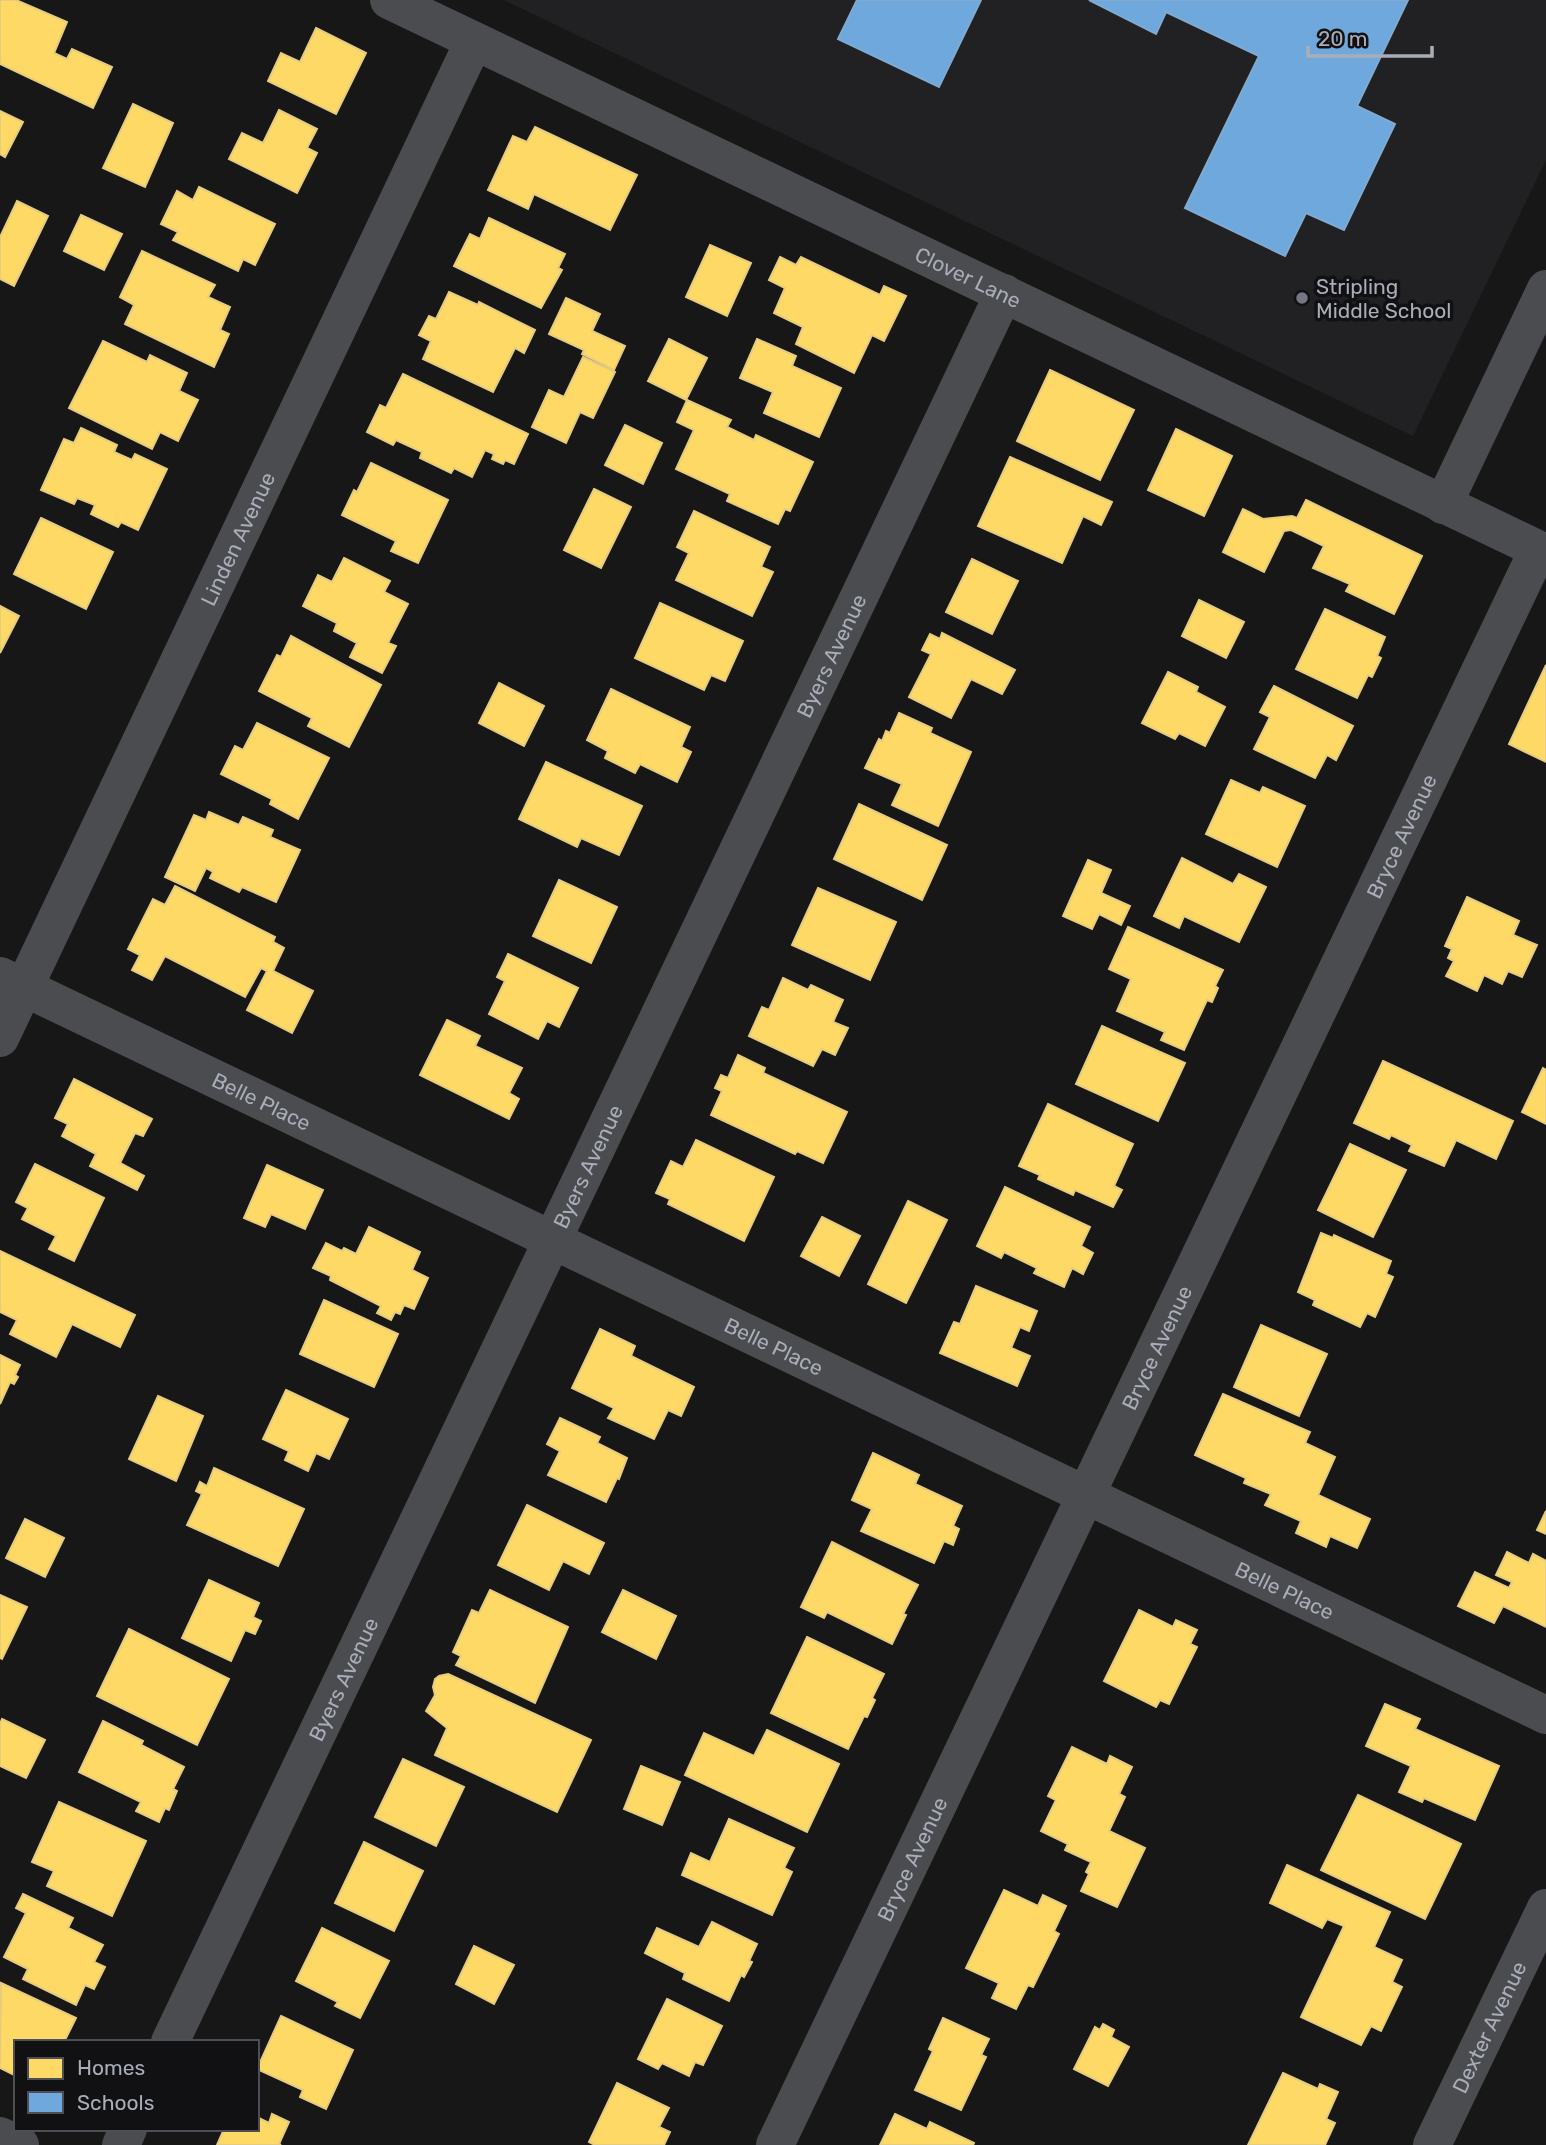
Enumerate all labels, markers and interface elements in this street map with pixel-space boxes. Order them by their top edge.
scale bar [1308,14,1432,58]
text: 20 m [1318,26,1367,51]
street label: Clover Lane [911,241,1025,313]
place label: Stripling Middle School [1316,274,1451,323]
marker: Stripling Middle School [1294,290,1310,306]
street label: Linden Avenue [195,468,280,609]
street label: Byers Avenue [791,590,871,721]
street label: Bryce Avenue [1361,770,1442,902]
street label: Belle Place [208,1067,315,1135]
street label: Byers Avenue [547,1101,628,1232]
street label: Bryce Avenue [1116,1281,1197,1414]
street label: Belle Place [721,1312,828,1380]
street label: Belle Place [1231,1556,1338,1624]
street label: Byers Avenue [303,1613,383,1745]
street label: Bryce Avenue [871,1793,952,1925]
street label: Dexter Avenue [1447,1957,1531,2097]
legend [14,2040,259,2131]
text: Homes [77,2055,145,2080]
text: Schools [77,2090,154,2115]

